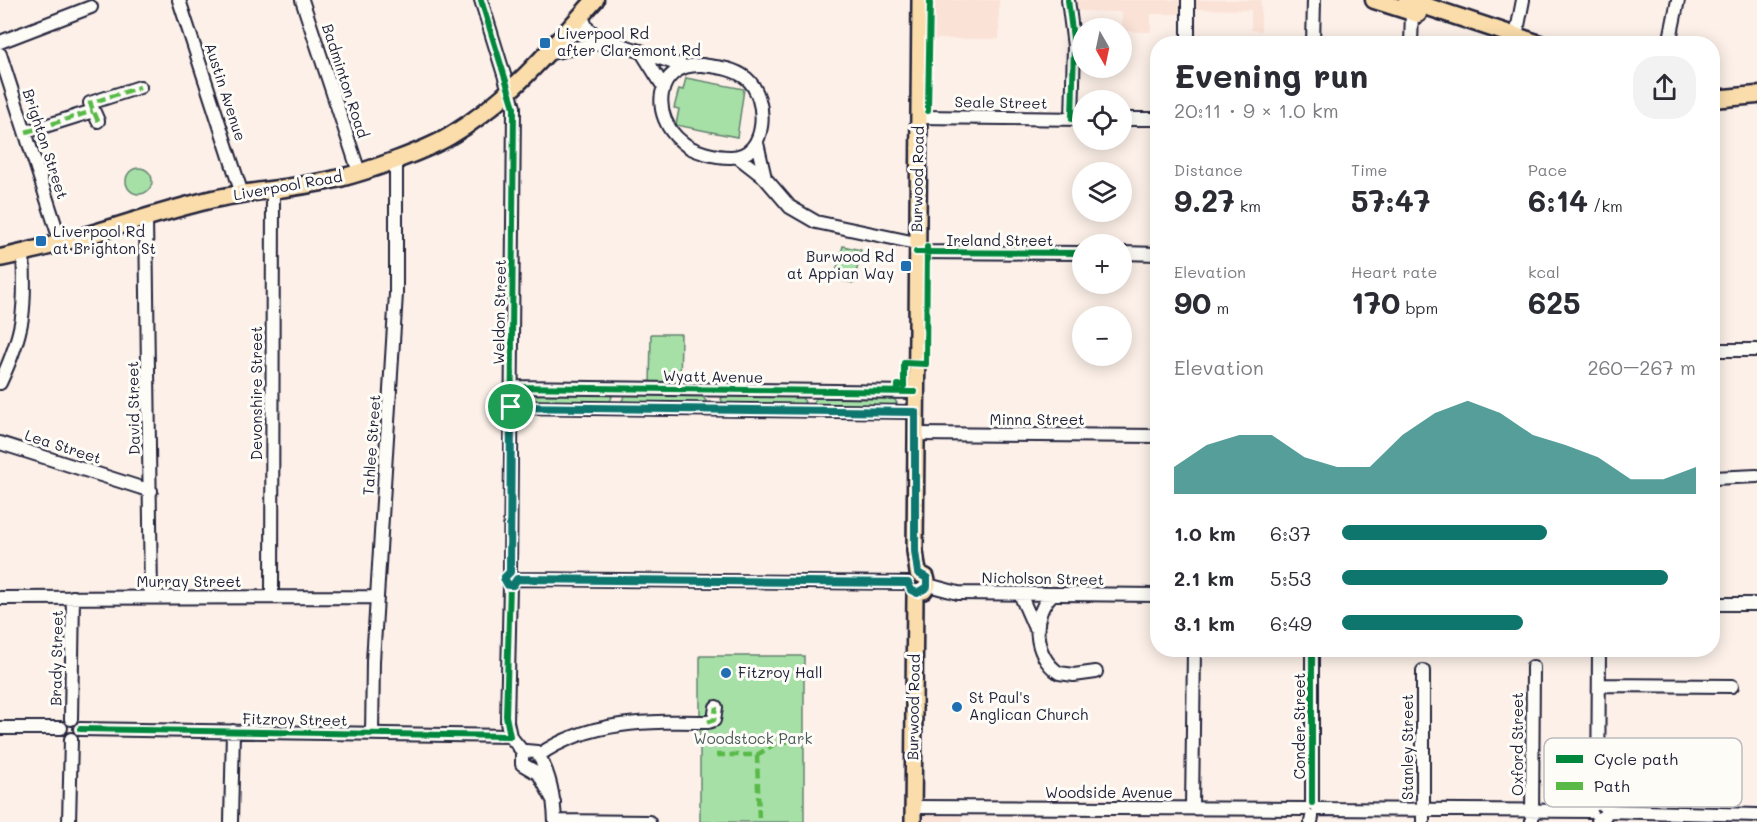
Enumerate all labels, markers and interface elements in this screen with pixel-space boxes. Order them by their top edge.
north arrow [1072,18,1132,78]
map controls [1072,18,1132,366]
street label: Badminton Road [318,21,374,140]
place label: Liverpool Rd after Claremont Rd [557,23,701,60]
marker: Liverpool Rd after Claremont Rd [538,36,552,50]
street label: Austin Avenue [201,40,251,143]
text: Evening run [1174,53,1368,96]
button: share [1633,56,1696,119]
street label: Brighton Street [19,86,73,201]
button: locate [1072,90,1132,150]
street label: Seale Street [955,91,1048,113]
text: 20:11 · 9 × 1.0 km [1174,97,1339,123]
street label: Burwood Road [906,126,928,232]
text: Distance [1174,159,1243,180]
text: Time [1351,159,1387,180]
text: Pace [1528,159,1567,180]
button: layers [1072,162,1132,222]
street label: Liverpool Road [232,166,344,204]
text: 9.27 [1174,180,1235,220]
text: 57:47 [1351,180,1430,220]
text: 6:14 [1528,180,1588,220]
text: km [1235,195,1261,216]
text: /km [1588,195,1623,216]
place label: Liverpool Rd at Brighton St [53,221,156,258]
street label: Ireland Street [947,230,1053,250]
marker: Liverpool Rd at Brighton St [34,234,48,248]
button: + [1072,234,1132,294]
place label: Burwood Rd at Appian Way [787,246,894,283]
street label: Weldon Street [488,259,510,365]
marker: Burwood Rd at Appian Way [899,259,913,273]
text: Elevation [1174,261,1246,282]
text: Heart rate [1351,261,1437,282]
text: kcal [1528,261,1560,282]
text: 90 [1174,282,1211,322]
text: 170 [1351,282,1400,322]
text: 625 [1528,282,1580,322]
text: m [1211,297,1229,318]
text: bpm [1400,297,1438,318]
button: − [1072,306,1132,366]
street label: Devonshire Street [246,326,266,460]
text: Elevation [1174,354,1264,380]
text: 260–267 m [1587,354,1696,380]
street label: David Street [122,361,144,455]
street label: Wyatt Avenue [663,365,763,387]
pin [485,381,536,432]
icon: arrive [494,390,527,423]
street label: Tahlee Street [358,394,385,496]
street label: Minna Street [989,409,1085,429]
street label: Lea Street [23,424,104,468]
text: 1.0 km [1174,520,1236,546]
text: 6:37 [1270,520,1311,546]
text: 2.1 km [1174,565,1234,591]
text: 5:53 [1270,565,1311,591]
street label: Nicholson Street [982,567,1105,589]
street label: Murray Street [137,571,241,591]
street label: Brady Street [45,610,67,706]
text: 3.1 km [1174,610,1235,636]
text: 6:49 [1270,610,1312,636]
street label: Burwood Road [902,654,924,760]
place label: Fitzroy Hall [738,662,823,682]
marker: Fitzroy Hall [719,666,733,680]
street label: Conder Street [1289,673,1309,779]
place label: St Paul's Anglican Church [969,687,1088,724]
street label: Oxford Street [1507,692,1527,796]
street label: Stanley Street [1397,694,1417,800]
marker: St Paul's Anglican Church [950,700,964,714]
street label: Fitzroy Street [242,708,348,730]
park label: Woodstock Park [694,728,812,748]
legend [1544,738,1742,807]
text: Cycle path [1594,748,1678,769]
text: Path [1594,775,1630,796]
street label: Woodside Avenue [1045,782,1173,802]

